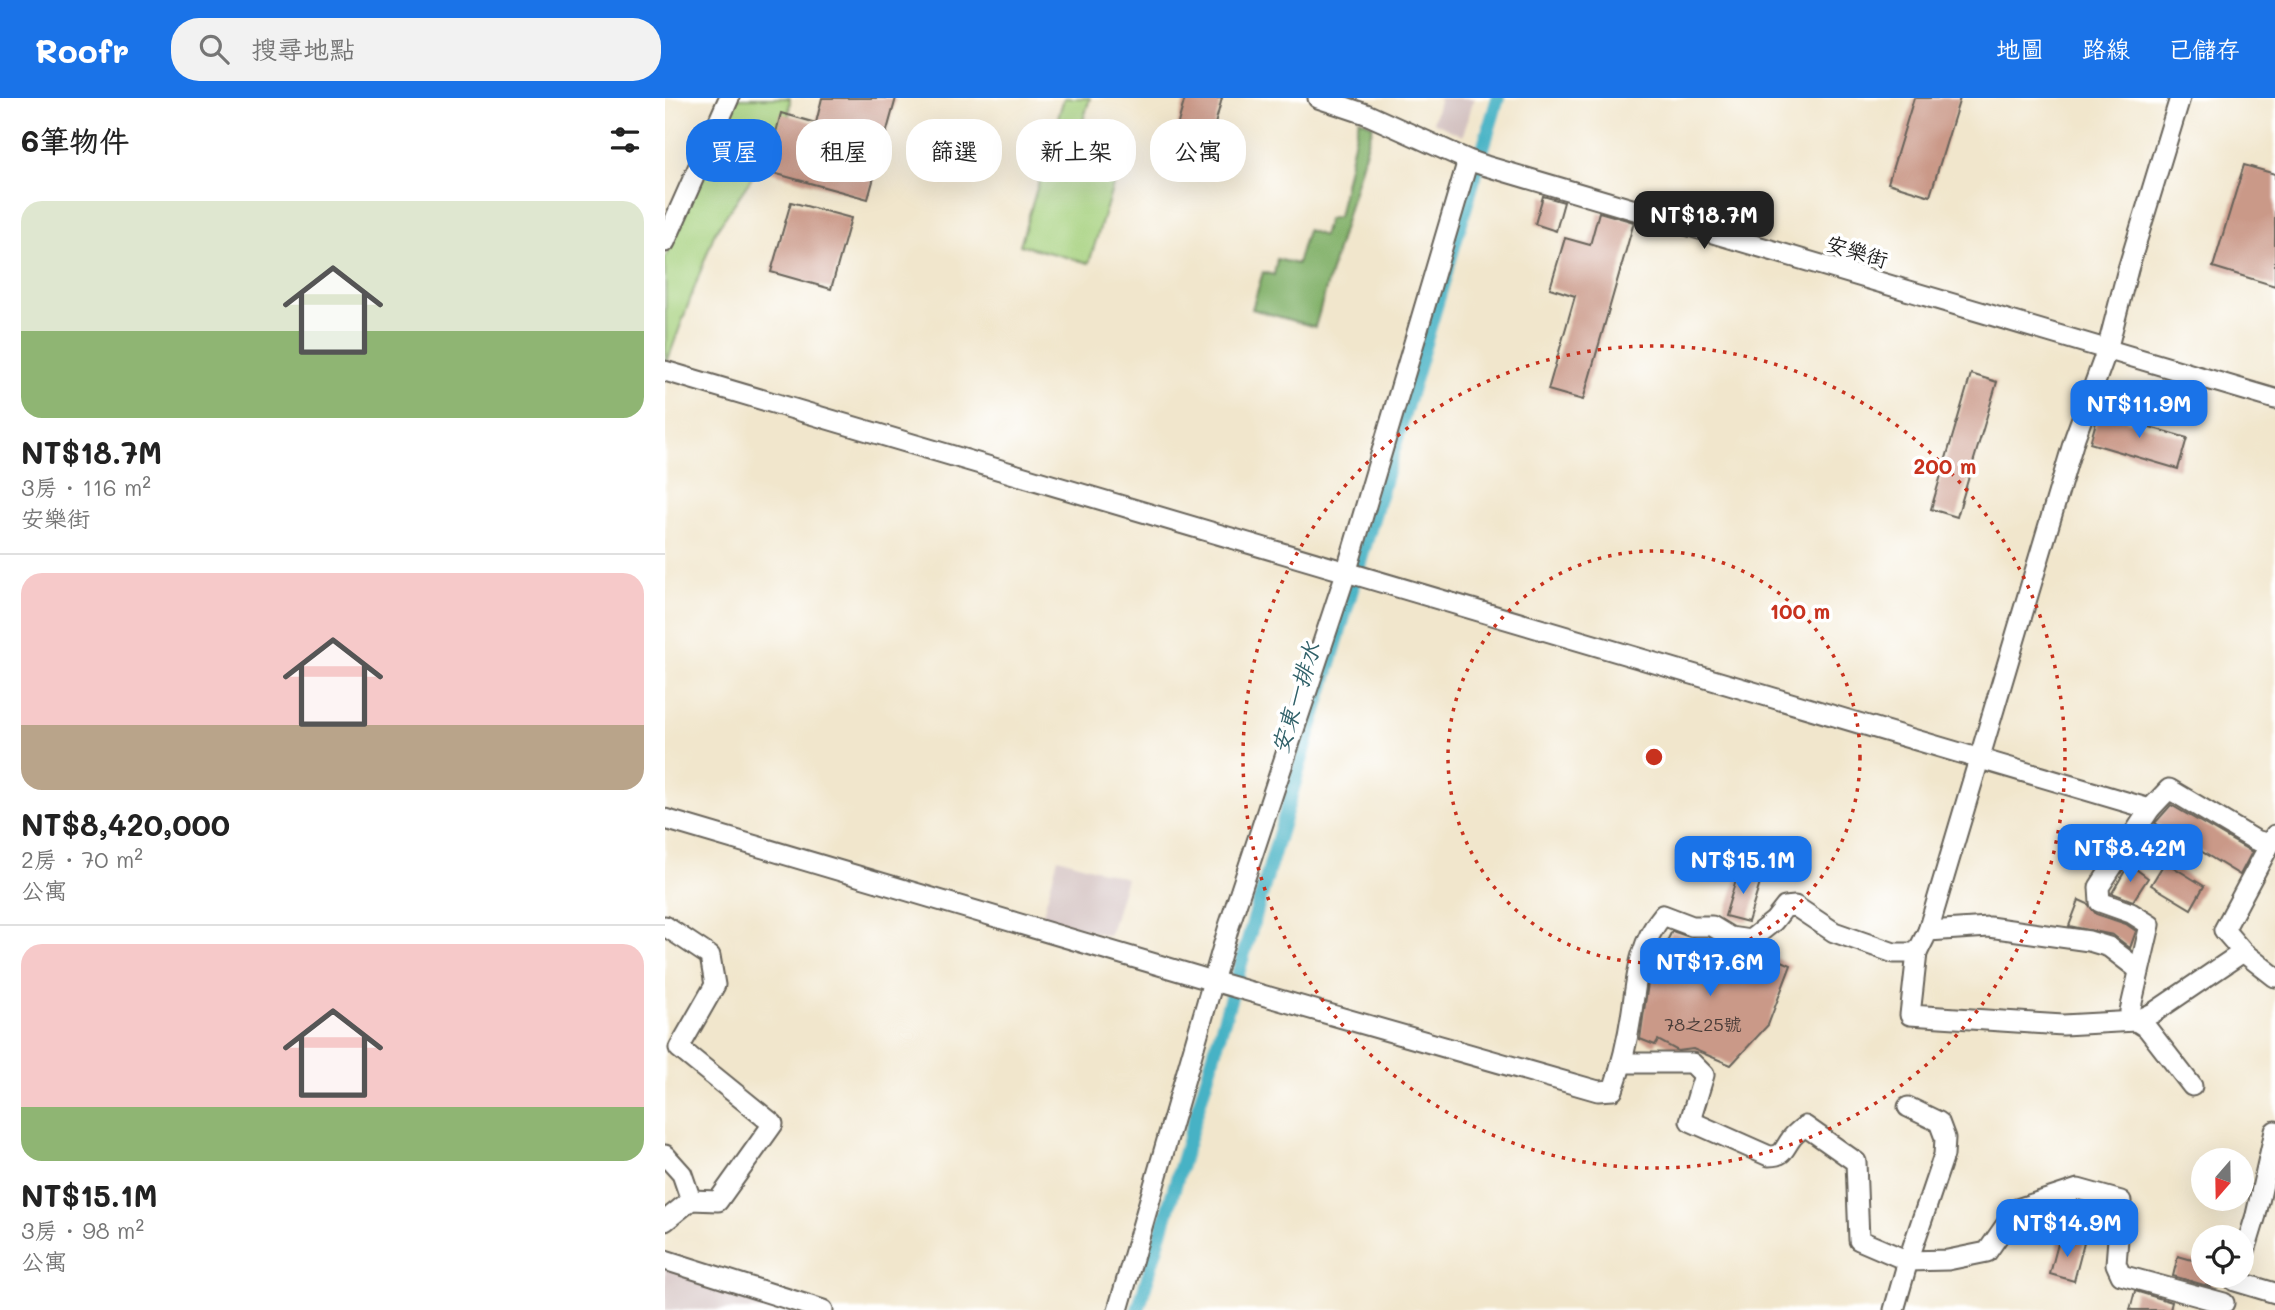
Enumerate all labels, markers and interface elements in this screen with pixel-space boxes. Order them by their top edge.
search box [171,18,661,81]
text: Roofr [35,28,129,71]
icon: search [195,30,233,68]
text: 搜尋地點 [251,32,355,66]
text: 地圖 [1996,33,2044,64]
text: 路線 [2082,33,2130,64]
text: 已儲存 [2168,33,2240,64]
chip: 買屋 [686,119,782,182]
chip: 租屋 [796,119,892,182]
chip: 篩選 [906,119,1002,182]
chip: 新上架 [1016,119,1136,182]
chip: 公寓 [1150,119,1246,182]
text: 6筆物件 [21,120,129,160]
icon: filters [606,121,644,159]
pin: NT$18.7M [1632,192,1776,251]
text: NT$18.7M [1650,199,1758,229]
street label: 安樂街 [1823,228,1892,273]
icon: home [270,247,396,373]
pin: NT$11.9M [2067,380,2211,440]
text: NT$11.9M [2086,388,2192,418]
text: NT$18.7M [21,432,162,472]
text: 200 m [1914,452,1976,479]
text: 3房 · 116 m² [21,472,151,502]
text: 安樂街 [21,503,90,533]
text: 100 m [1770,597,1830,624]
icon: home [270,619,396,745]
water label: 安東一排水 [1264,637,1326,757]
centre of rings [1642,745,1666,769]
text: NT$8,420,000 [21,804,230,844]
pin: NT$8.42M [2058,824,2202,884]
text: NT$8.42M [2074,832,2186,862]
pin: NT$15.1M [1671,836,1815,896]
text: 2房 · 70 m² [21,844,143,874]
text: NT$15.1M [1691,844,1795,874]
text: 公寓 [21,875,67,905]
pin: NT$17.6M [1638,939,1782,998]
text: NT$17.6M [1656,946,1764,976]
icon: home [270,990,396,1116]
house number: 78之25號 [1664,1012,1742,1036]
north arrow [2191,1148,2254,1211]
map controls [2191,1148,2254,1288]
text: NT$15.1M [21,1175,158,1215]
pin: NT$14.9M [1995,1200,2139,1259]
text: NT$14.9M [2012,1207,2122,1237]
text: 3房 · 98 m² [21,1215,144,1245]
button: locate [2191,1225,2254,1288]
text: 公寓 [21,1246,67,1276]

